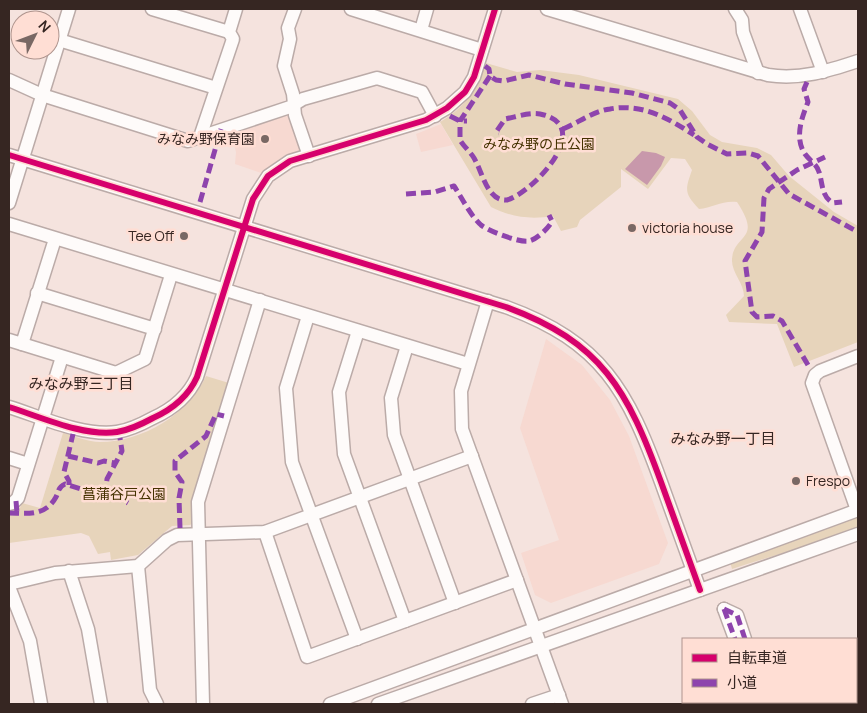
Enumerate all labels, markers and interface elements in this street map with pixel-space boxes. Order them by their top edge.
north arrow [10,10,60,60]
text: N [35,16,55,36]
place label: みなみ野保育園 [157,129,255,148]
marker: みなみ野保育園 [259,133,271,145]
park label: みなみ野の丘公園 [483,134,595,153]
place label: victoria house [642,218,733,237]
marker: victoria house [626,222,638,234]
place label: Tee Off [128,226,175,245]
marker: Tee Off [178,230,190,242]
district label: みなみ野三丁目 [28,373,134,394]
district label: みなみ野一丁目 [670,428,776,449]
place label: Frespo [806,471,850,490]
marker: Frespo [790,475,802,487]
park label: 菖蒲谷戸公園 [82,484,166,503]
legend [682,638,857,703]
text: 自転車道 [727,647,787,668]
text: 小道 [727,672,757,693]

